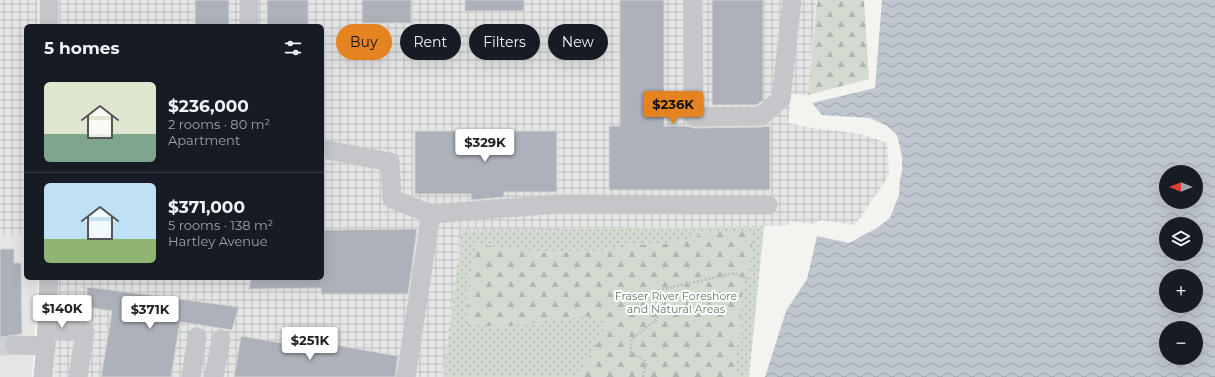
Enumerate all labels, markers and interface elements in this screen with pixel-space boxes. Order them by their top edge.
chip: Buy [336,24,392,60]
chip: Rent [400,24,461,60]
chip: Filters [469,24,540,60]
chip: New [548,24,608,60]
icon: filters [282,37,304,59]
text: 5 homes [44,38,120,58]
pin: $236K [645,91,701,125]
text: $236,000 [168,96,249,116]
text: $236K [652,96,694,112]
icon: home [76,98,124,146]
text: 2 rooms · 80 m² [168,116,270,132]
pin: $329K [457,129,513,163]
text: Apartment [168,132,240,148]
text: $329K [464,134,506,150]
north arrow [1159,165,1203,209]
map controls [1159,165,1203,365]
text: $371,000 [168,197,245,217]
icon: home [76,199,124,247]
text: 5 rooms · 138 m² [168,217,273,233]
button: layers [1159,217,1203,261]
text: Hartley Avenue [168,233,268,249]
button: + [1159,269,1203,313]
park label: Fraser River Foreshore and Natural Areas [615,289,738,316]
pin: $140K [34,295,90,329]
pin: $371K [122,296,178,330]
text: $140K [42,300,82,316]
text: $371K [131,301,169,317]
button: − [1159,321,1203,365]
pin: $251K [282,327,338,361]
text: $251K [291,332,329,348]

